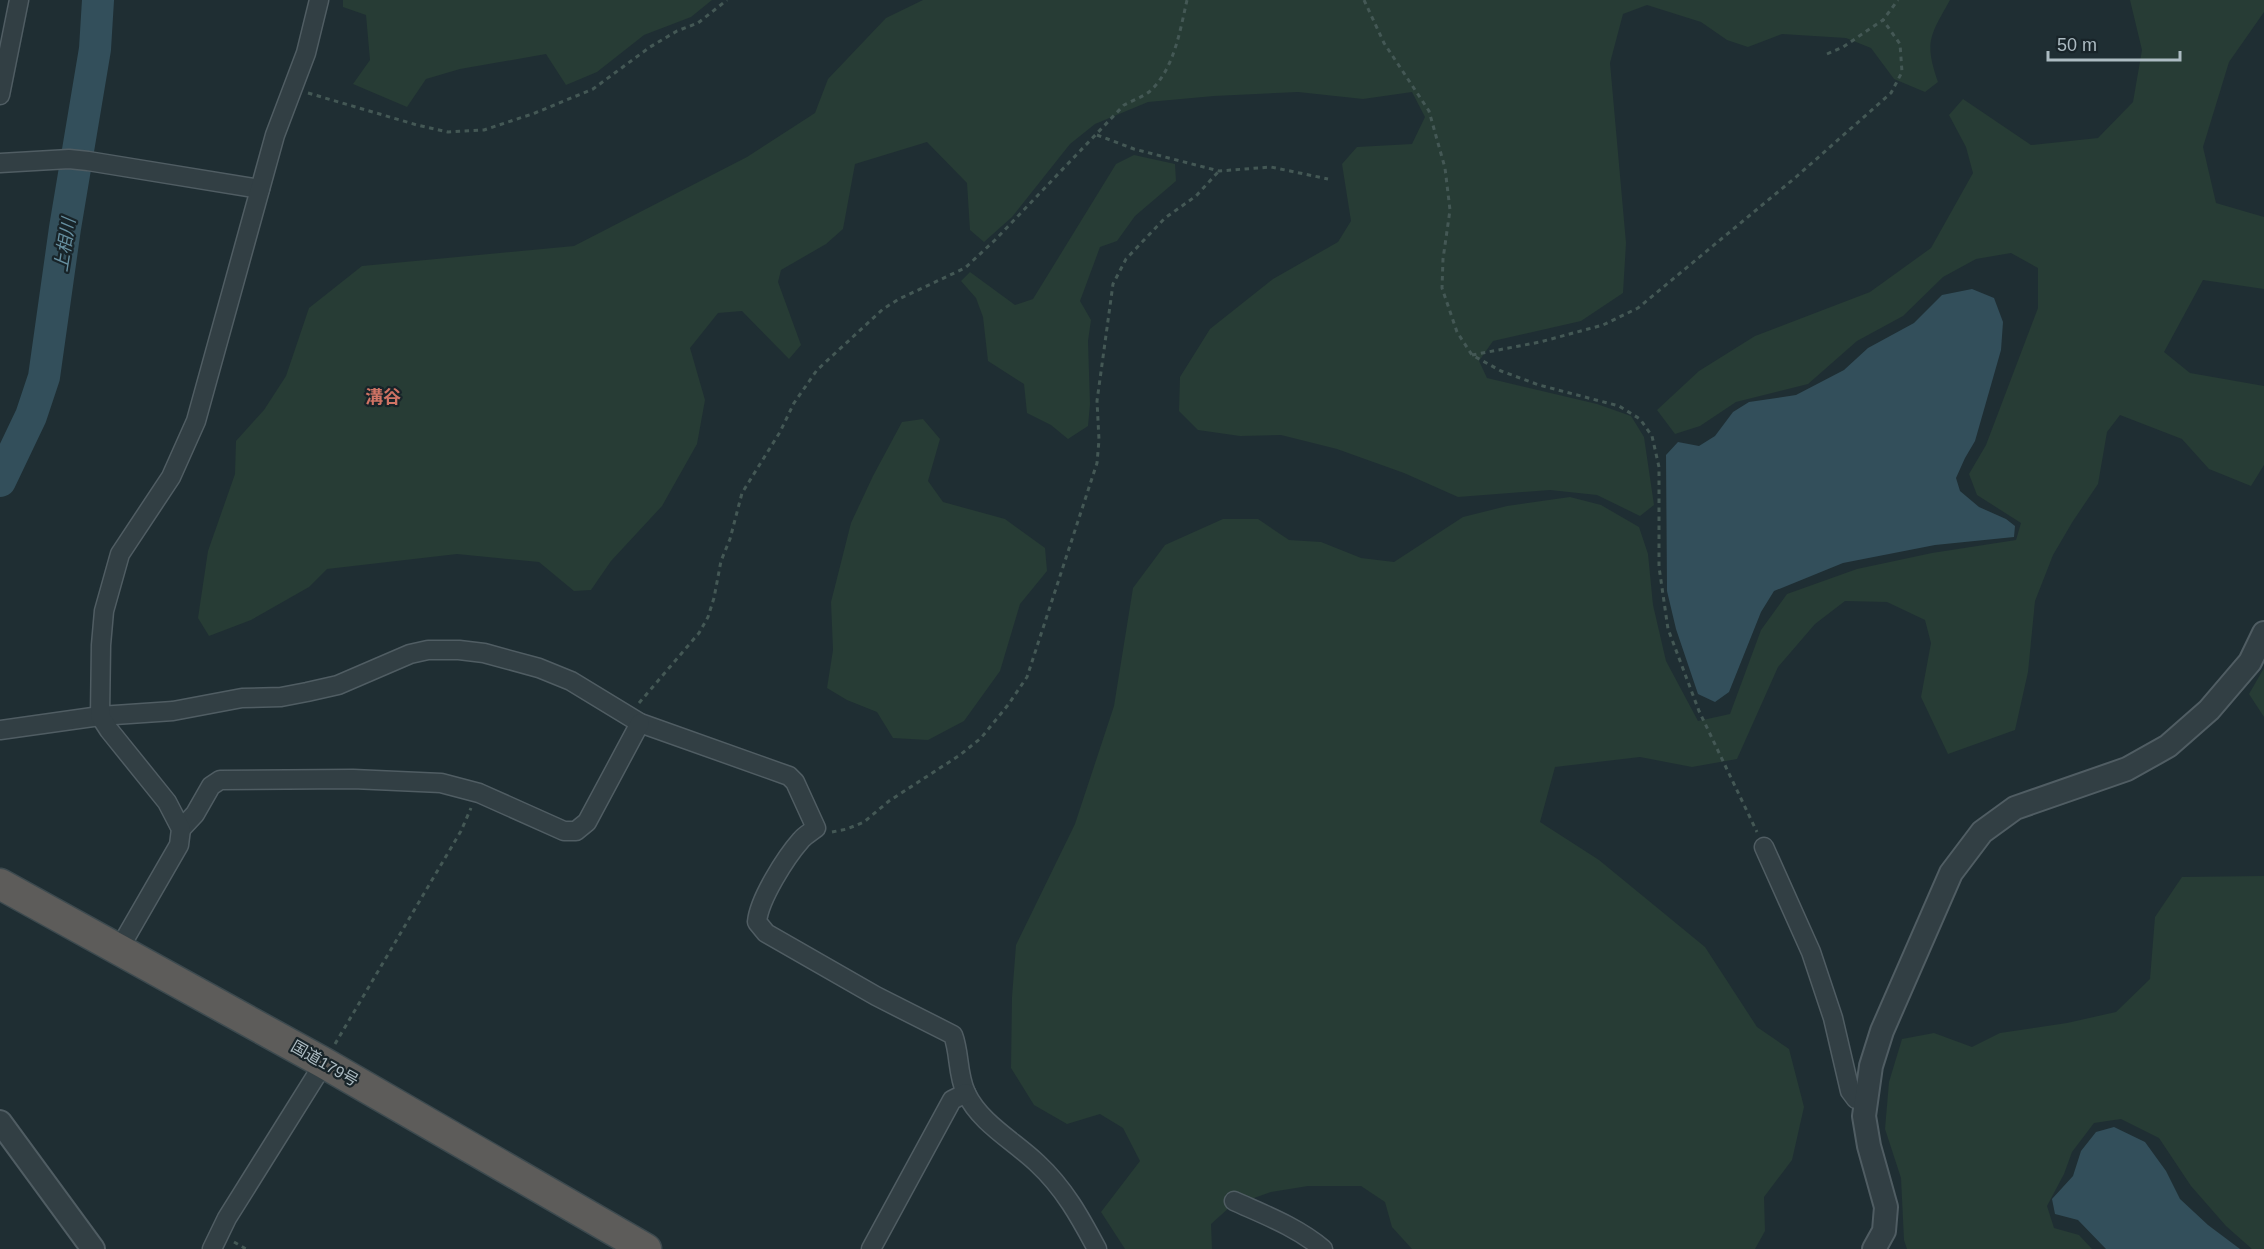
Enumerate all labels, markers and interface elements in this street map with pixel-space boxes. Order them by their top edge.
scale bar [2048,24,2180,62]
text: 50 m [2057,35,2097,55]
water label: 上相川 [51,215,79,273]
district label: 溝谷 [365,387,401,407]
street label: 国道179号 [288,1037,361,1089]

